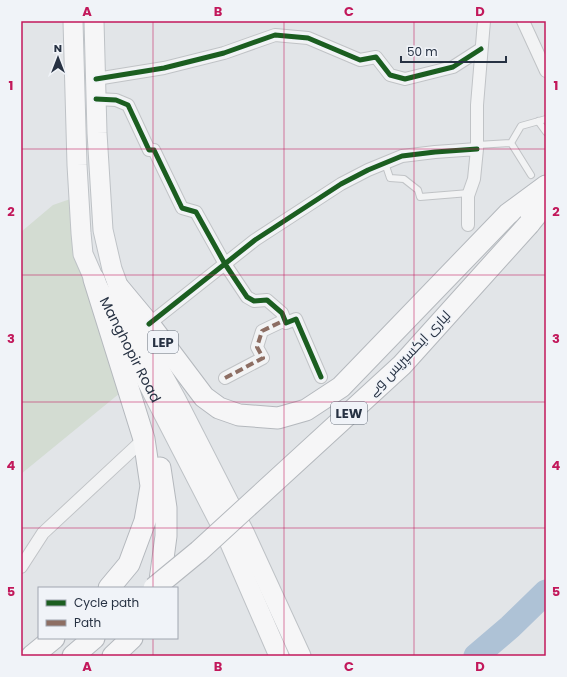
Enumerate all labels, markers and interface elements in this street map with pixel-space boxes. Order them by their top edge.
text: A [82,2,92,21]
text: B [214,2,223,21]
text: C [344,2,354,21]
text: D [475,2,485,21]
north arrow [38,38,78,78]
scale bar [401,38,506,64]
text: N [54,40,62,56]
text: 50 m [407,43,438,60]
text: 1 [9,76,13,95]
text: 1 [554,76,558,95]
text: 2 [7,202,15,221]
text: 2 [552,202,560,221]
street label: Manghopir Road [95,293,166,406]
street label: لیاری ایکسپریس وے [363,306,455,400]
text: 3 [7,329,15,348]
text: 3 [552,329,560,348]
road number: LEP [148,331,178,353]
road number: LEW [331,402,367,424]
text: 4 [7,456,16,475]
text: 4 [552,456,561,475]
text: 5 [7,582,15,601]
text: 5 [552,582,560,601]
legend [38,587,178,639]
text: Cycle path [74,594,139,611]
text: Path [74,614,101,631]
text: A [82,657,92,676]
text: B [214,657,223,676]
text: C [344,657,354,676]
text: D [475,657,485,676]

